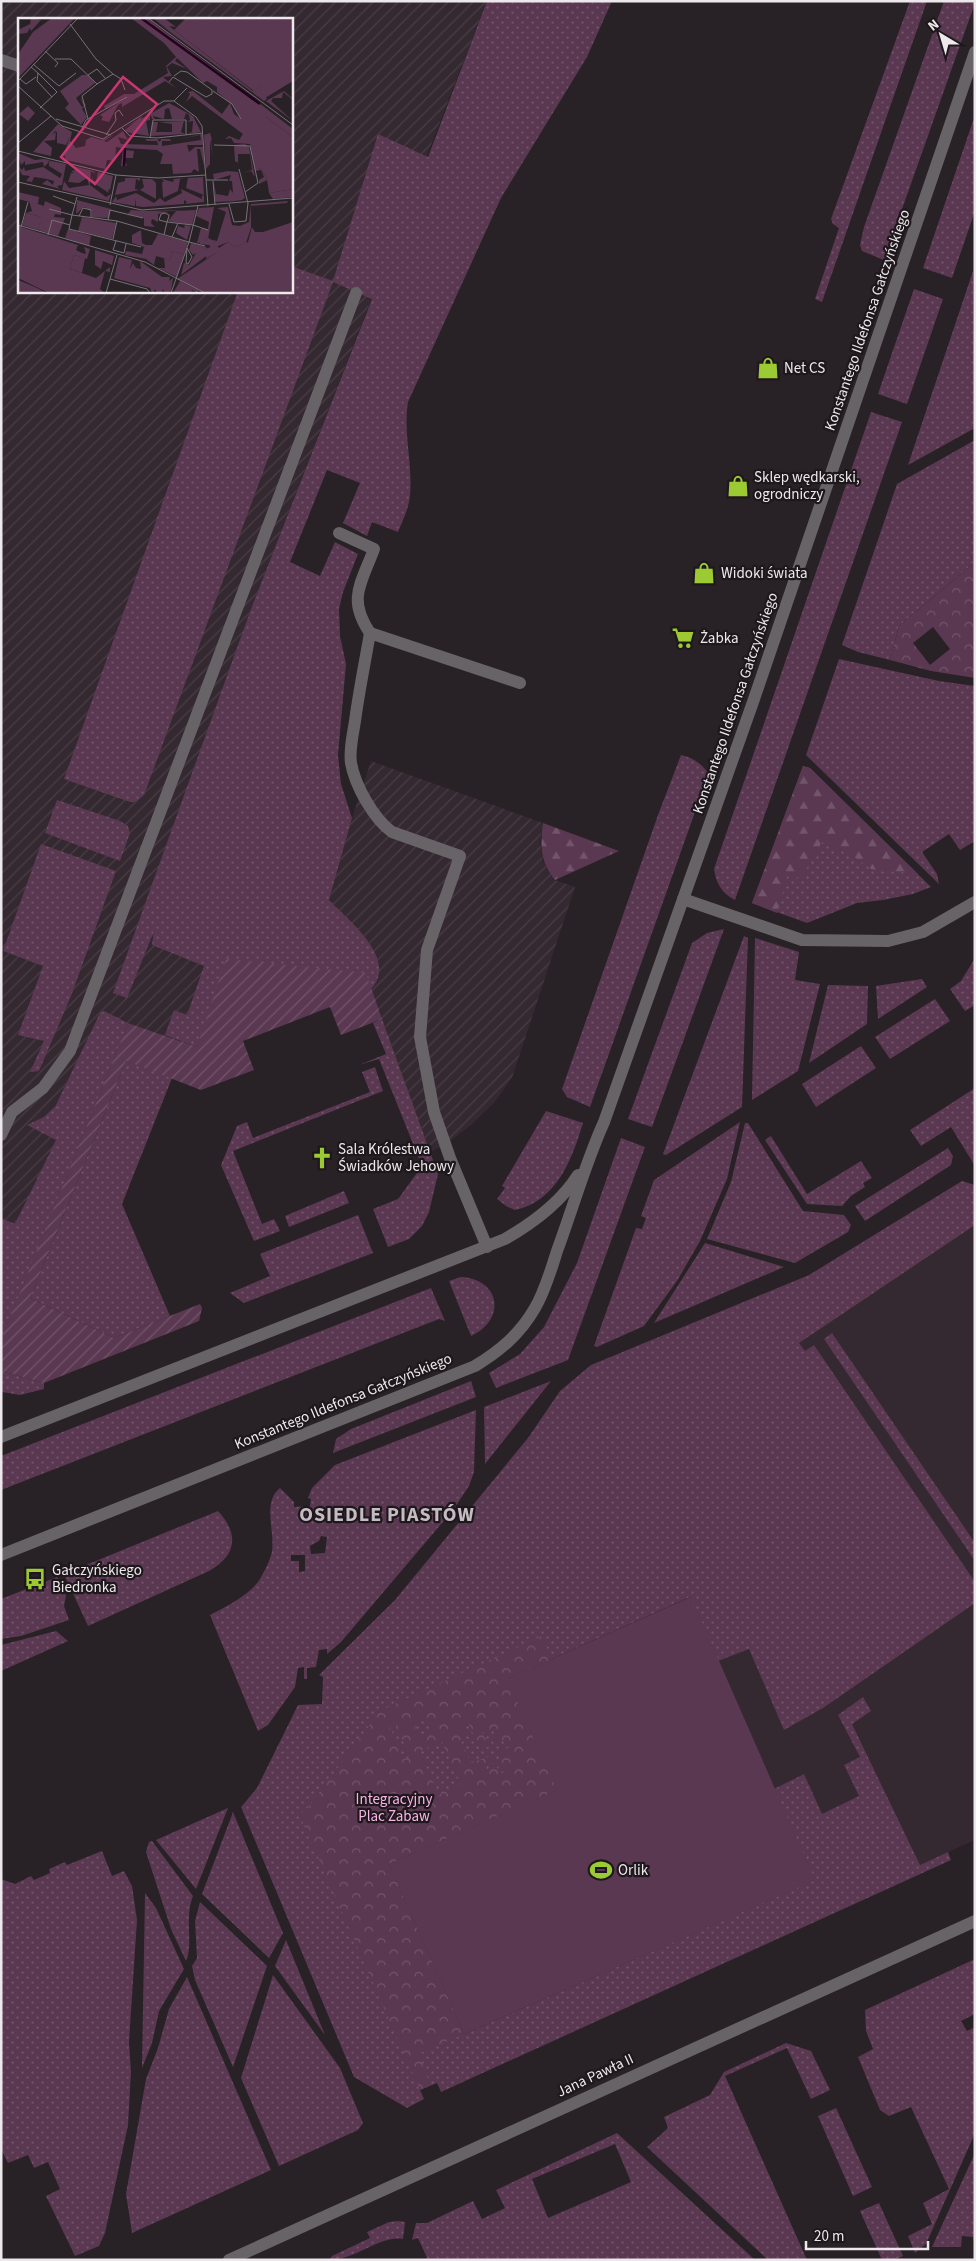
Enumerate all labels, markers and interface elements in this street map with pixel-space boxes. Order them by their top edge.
north arrow [916,10,966,60]
text: N [924,15,943,36]
inset map [18,18,292,292]
street label: Konstantego Ildefonsa Gałczyńskiego [820,207,915,434]
shop icon: Net CS [755,355,781,381]
place label: Net CS [784,358,825,379]
place label: Sklep wędkarski, ogrodniczy [754,467,860,505]
shop icon: Sklep wędkarski, ogrodniczy [725,473,751,499]
shop icon: Widoki świata [691,560,717,586]
place label: Widoki świata [721,563,807,584]
street label: Konstantego Ildefonsa Gałczyńskiego [688,590,783,817]
supermarket icon: Żabka [670,625,696,651]
place label: Żabka [700,628,739,649]
place label: Sala Królestwa Świadków Jehowy [338,1139,454,1177]
church icon: Sala Królestwa Świadków Jehowy [309,1145,335,1171]
street label: Konstantego Ildefonsa Gałczyńskiego [231,1348,455,1455]
district label: OSIEDLE PIASTÓW [299,1501,475,1529]
place label: Gałczyńskiego Biedronka [52,1560,142,1598]
bus stop icon: Gałczyńskiego Biedronka [22,1566,48,1592]
park label: Integracyjny Plac Zabaw [356,1789,432,1827]
sports icon: Orlik [588,1857,614,1883]
place label: Orlik [618,1860,649,1881]
street label: Jana Pawła II [553,2048,637,2102]
scale bar [806,2218,928,2250]
text: 20 m [814,2226,844,2247]

